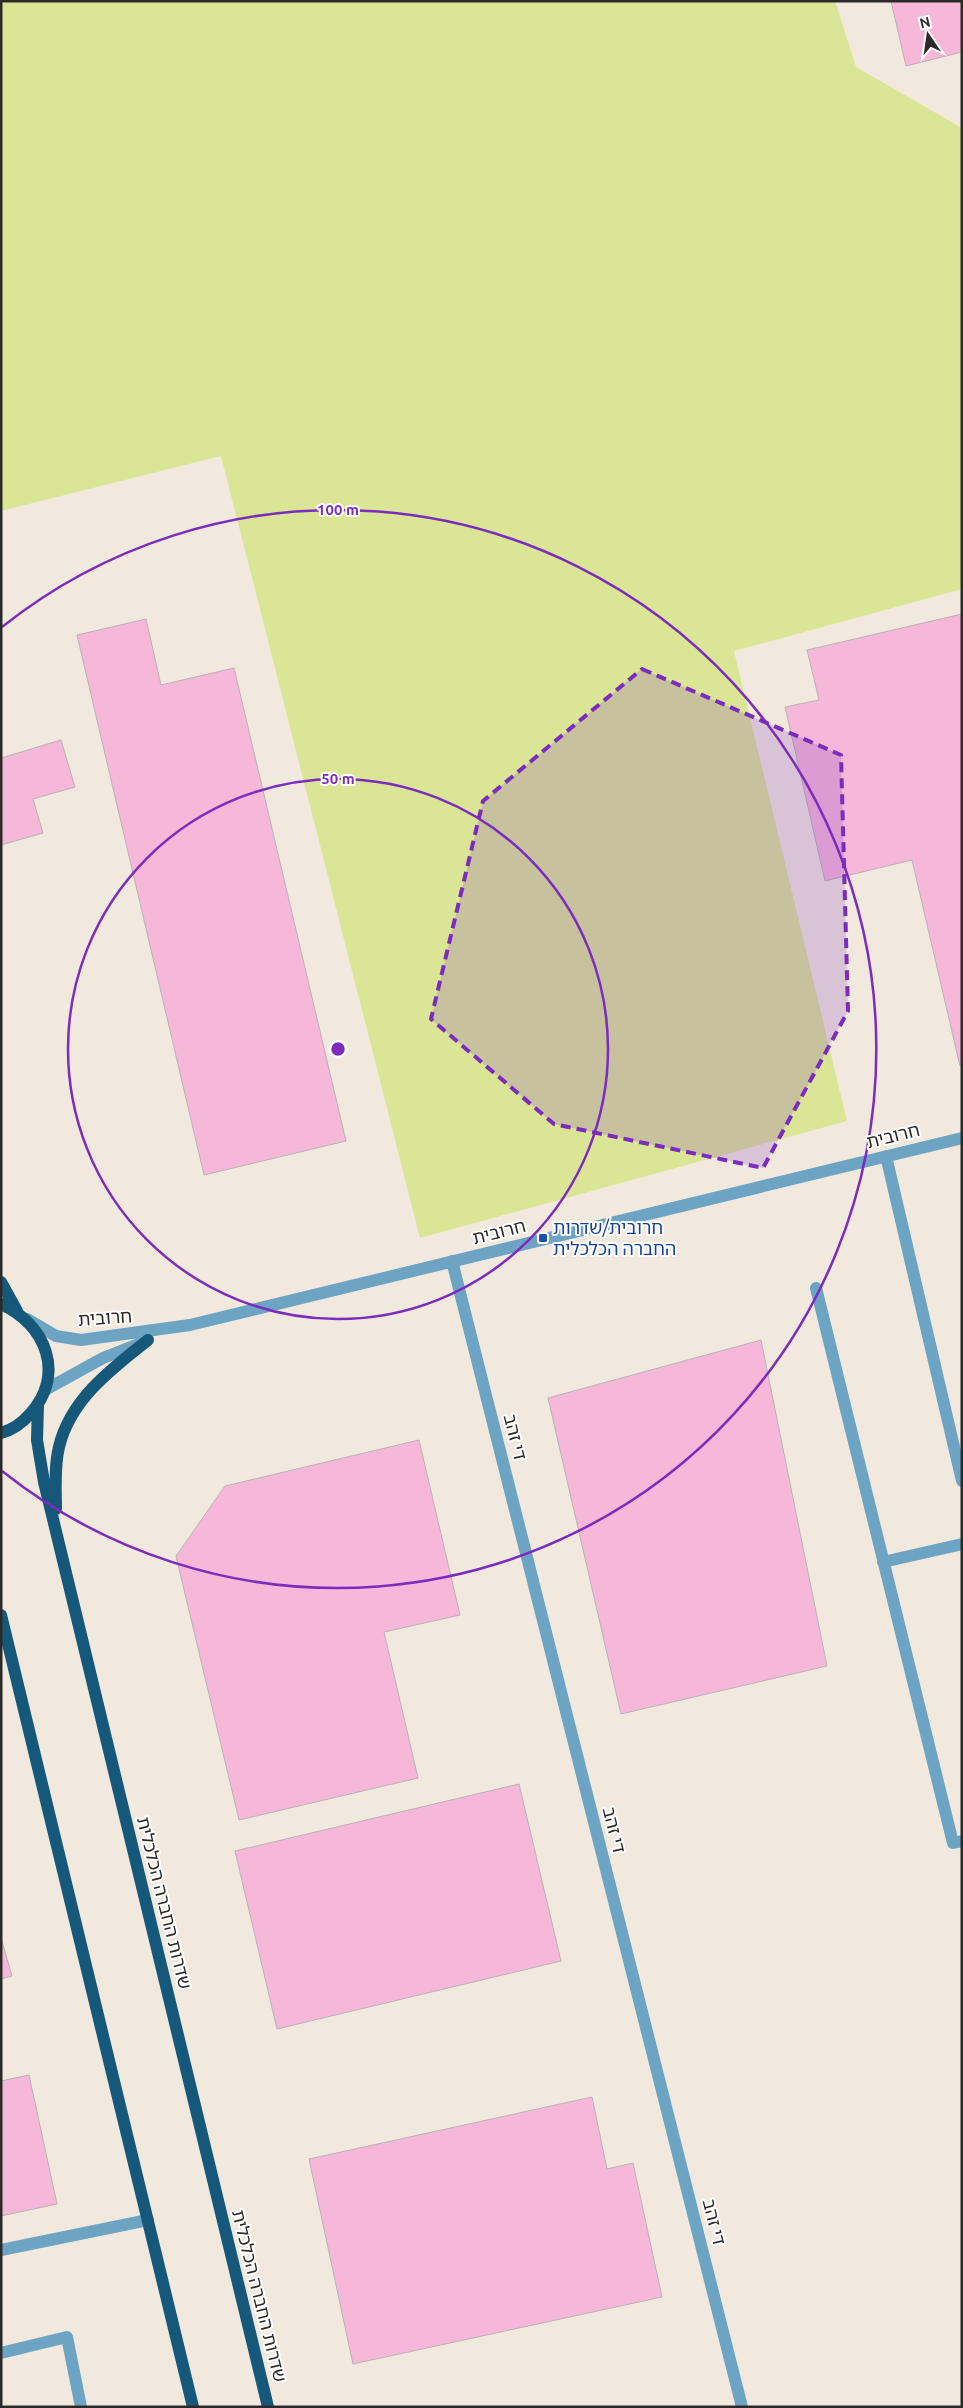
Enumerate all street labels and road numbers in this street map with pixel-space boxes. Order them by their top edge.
street label: חרובית [864,1119,921,1151]
street label: חרובית [470,1215,527,1247]
street label: חרובית [77,1305,133,1329]
street label: די זהב [501,1412,531,1462]
street label: די זהב [600,1805,630,1855]
street label: שדרות החברה הכלכלית [134,1815,196,1991]
street label: די זהב [700,2197,730,2247]
street label: שדרות החברה הכלכלית [229,2208,291,2384]

